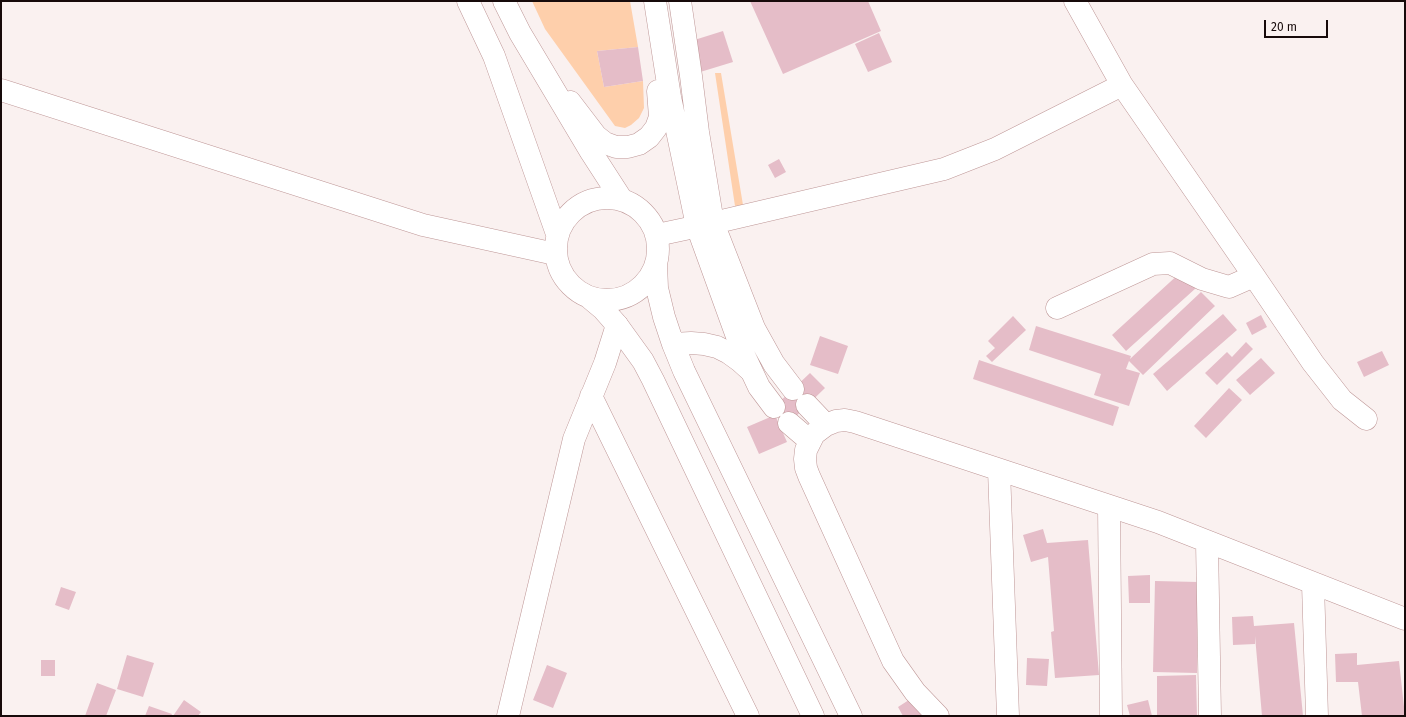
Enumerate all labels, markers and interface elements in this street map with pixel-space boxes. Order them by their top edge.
scale bar [1266,12,1330,38]
text: 20 m [1271,20,1297,34]

